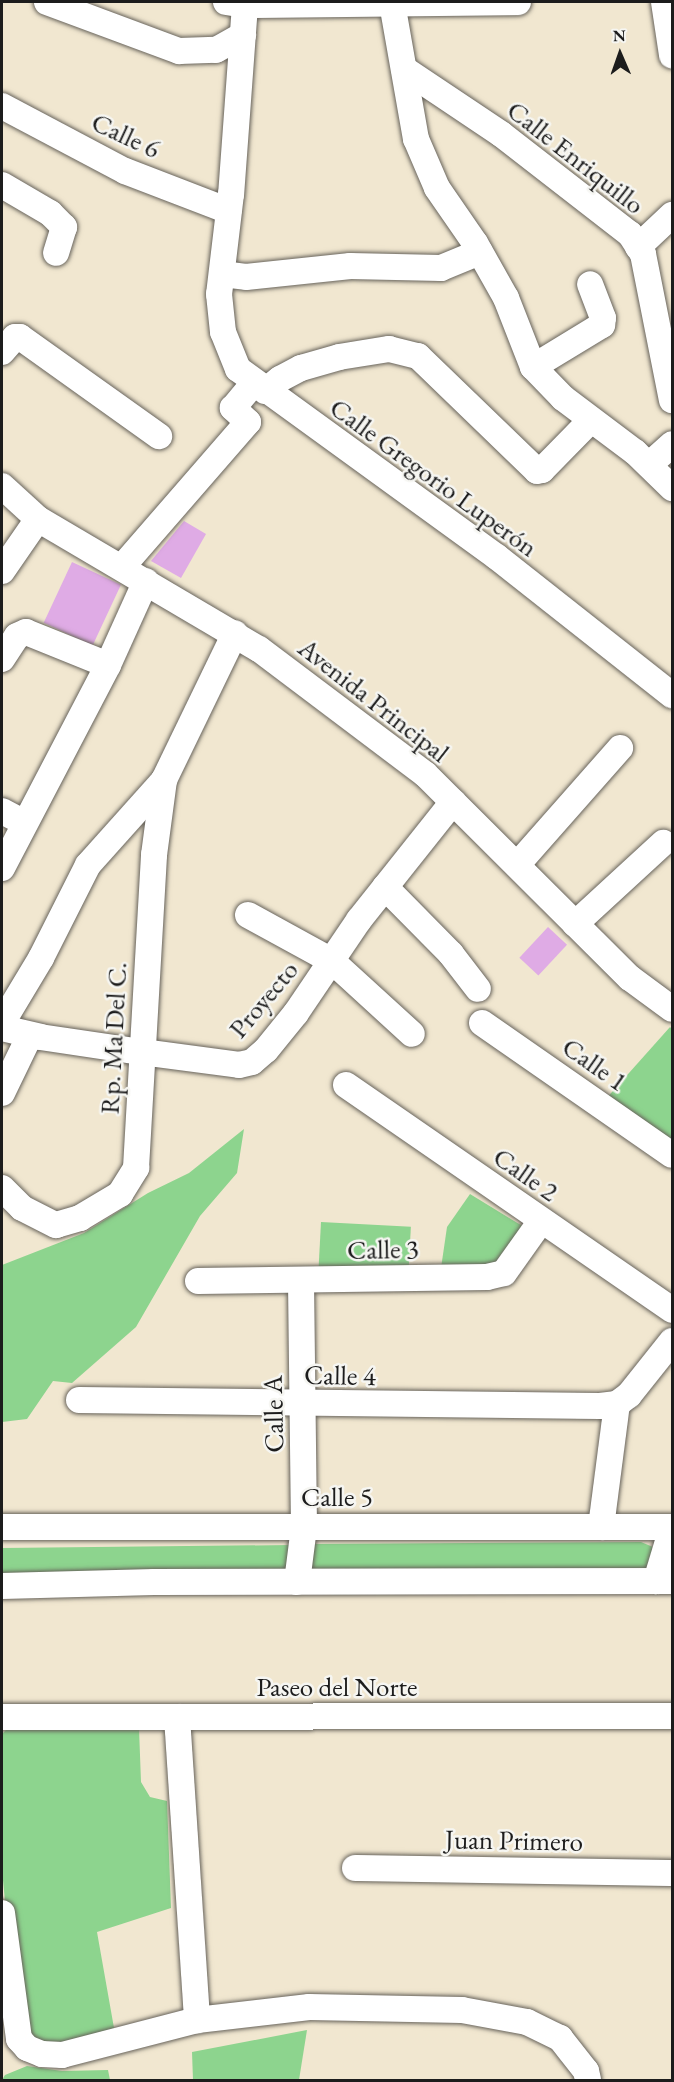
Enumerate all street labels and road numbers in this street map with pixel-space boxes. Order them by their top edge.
street label: Calle Enriquillo [501,93,651,221]
street label: Calle 6 [87,105,165,165]
street label: Calle Gregorio Luperón [324,391,544,563]
street label: Avenida Principal [292,631,456,769]
street label: Proyecto [221,954,305,1044]
street label: Rp. Ma Del C. [93,961,133,1115]
street label: Calle 1 [556,1030,634,1098]
street label: Calle 2 [487,1140,565,1208]
street label: Calle 3 [347,1232,419,1266]
street label: Calle 4 [304,1358,376,1392]
street label: Calle A [256,1375,290,1453]
street label: Calle 5 [301,1481,373,1513]
street label: Paseo del Norte [257,1671,417,1703]
street label: Juan Primero [445,1823,583,1857]

